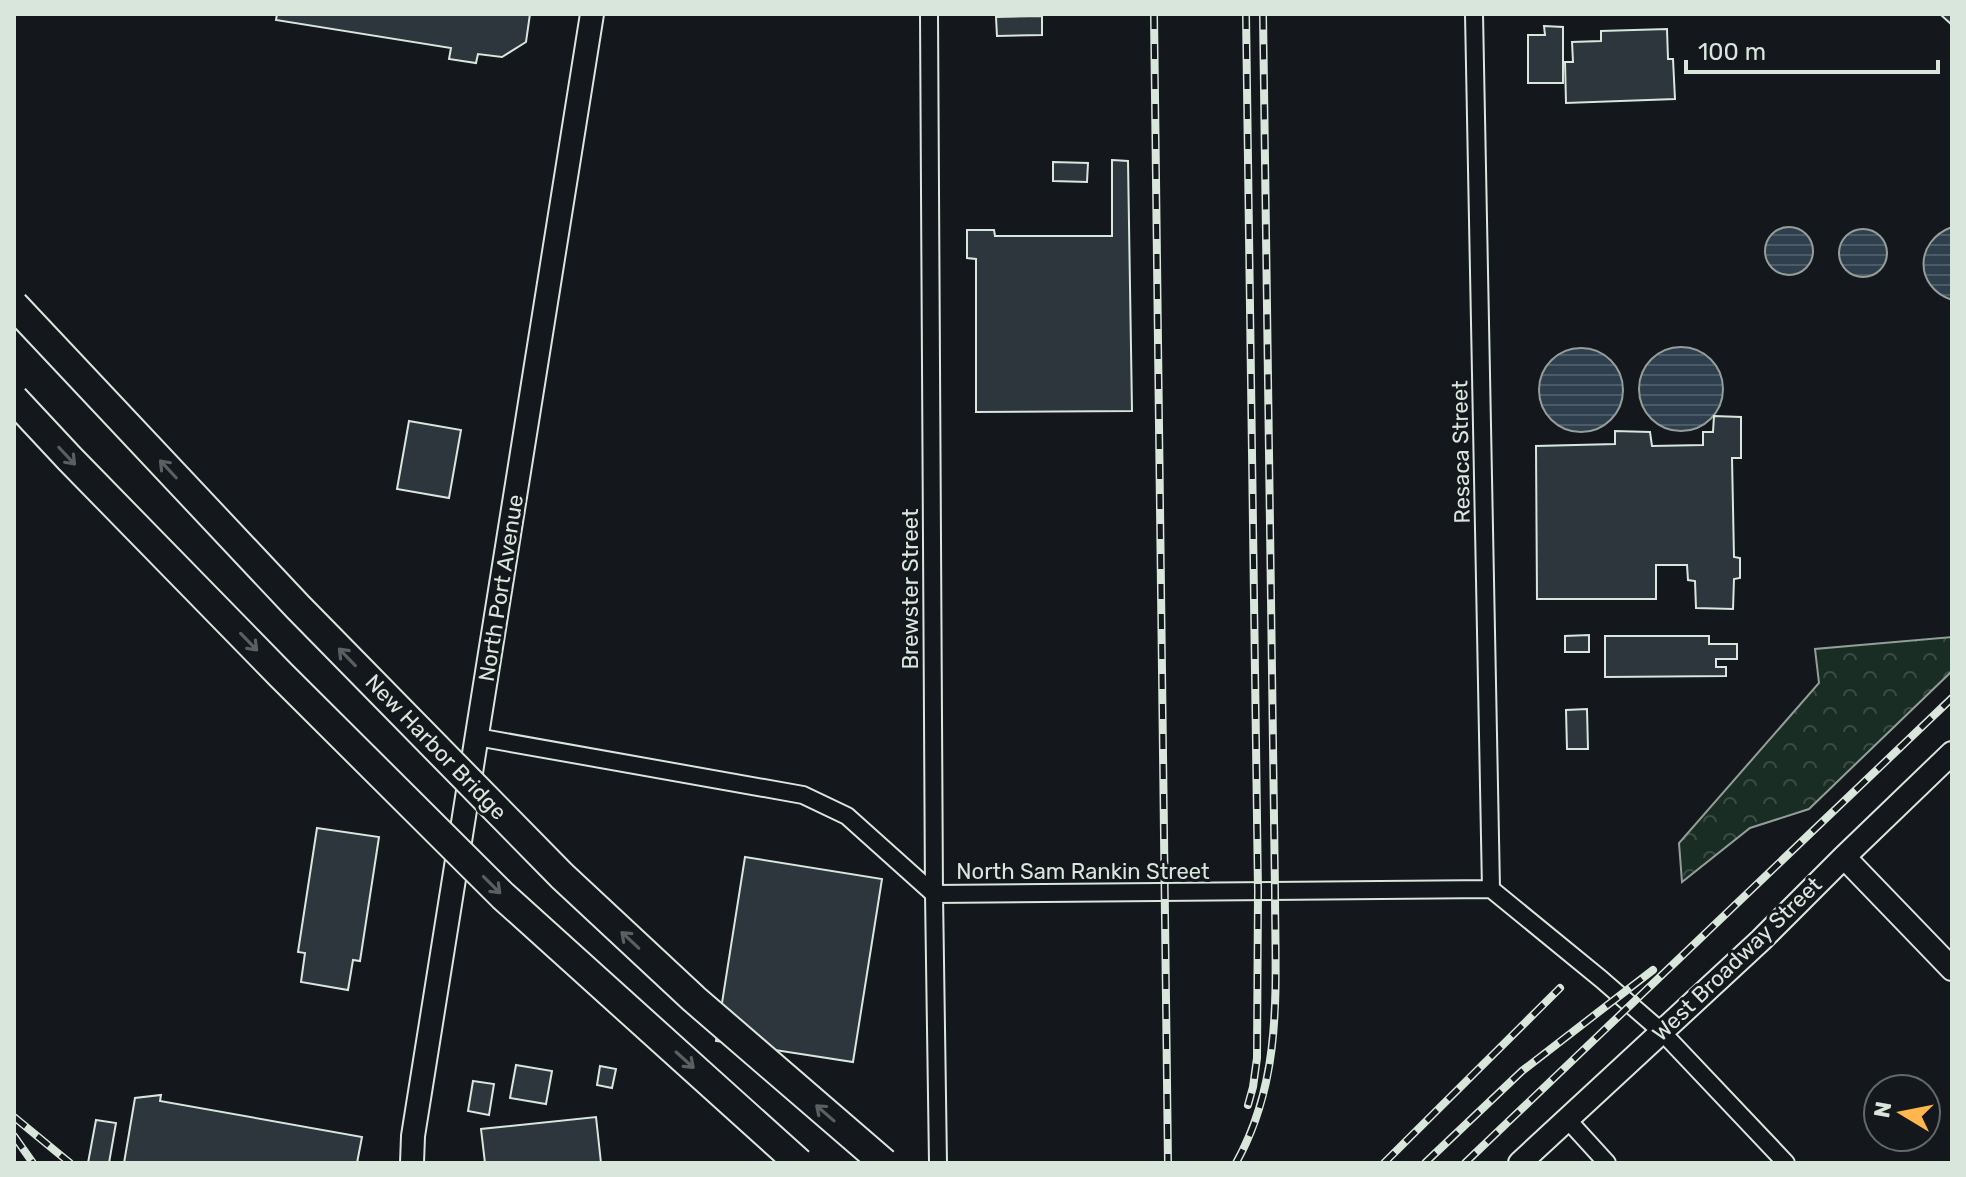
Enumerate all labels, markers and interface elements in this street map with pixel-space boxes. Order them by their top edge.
scale bar [1686,24,1938,74]
text: 100 m [1698,38,1766,66]
street label: Resaca Street [1446,380,1476,524]
one-way arrow [58,446,77,466]
one-way arrow [159,459,178,479]
street label: North Port Avenue [473,492,529,684]
street label: Brewster Street [897,508,924,670]
one-way arrow [239,632,258,651]
one-way arrow [338,647,357,667]
street label: New Harbor Bridge [360,669,512,825]
street label: North Sam Rankin Street [956,858,1210,885]
street label: West Broadway Street [1647,871,1828,1047]
one-way arrow [482,875,501,894]
one-way arrow [621,931,641,949]
one-way arrow [674,1051,694,1069]
north arrow [1862,1073,1942,1153]
text: N [1868,1099,1897,1120]
one-way arrow [815,1104,835,1122]

